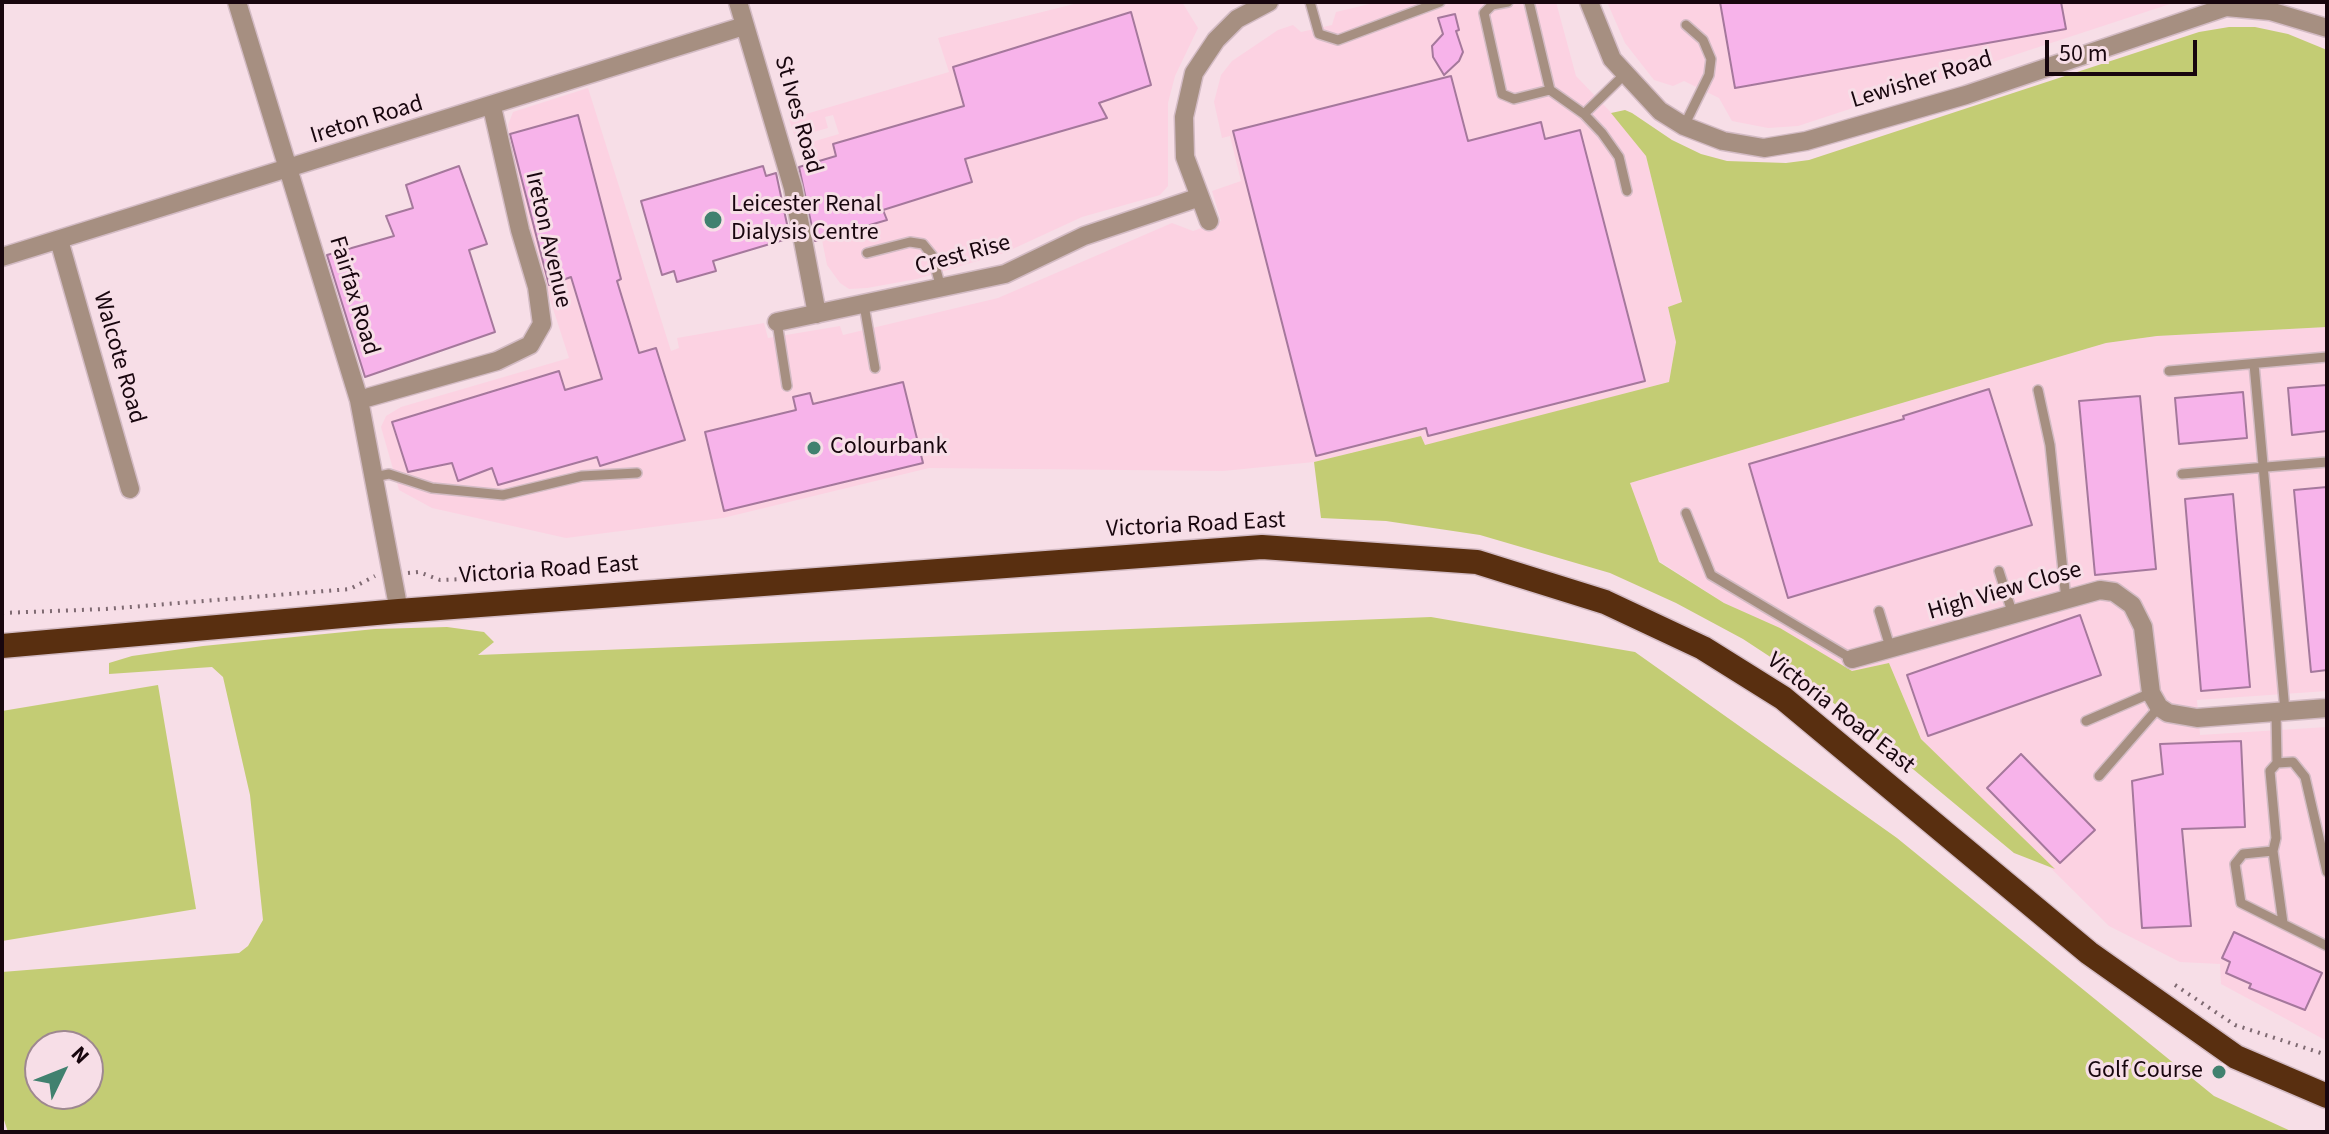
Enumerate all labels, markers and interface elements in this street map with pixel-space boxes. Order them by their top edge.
scale bar [2049,24,2201,74]
text: 50 m [2059,36,2108,71]
street label: Lewisher Road [1848,46,1996,116]
street label: St Ives Road [767,53,827,177]
street label: Ireton Road [307,90,427,152]
street label: Ireton Avenue [517,169,577,311]
place label: Leicester Renal Dialysis Centre [731,192,882,248]
marker: Leicester Renal Dialysis Centre [702,209,724,231]
street label: Crest Rise [912,229,1014,283]
street label: Fairfax Road [321,233,385,359]
street label: Walcote Road [85,289,151,427]
place label: Colourbank [830,434,947,462]
marker: Colourbank [805,439,823,457]
street label: Victoria Road East [1106,507,1286,545]
street label: Victoria Road East [458,550,640,592]
street label: High View Close [1925,556,2085,628]
street label: Victoria Road East [1760,647,1920,781]
north arrow [24,1030,104,1110]
text: N [63,1039,97,1071]
place label: Golf Course [2087,1058,2203,1086]
marker: Golf Course [2210,1063,2228,1081]

